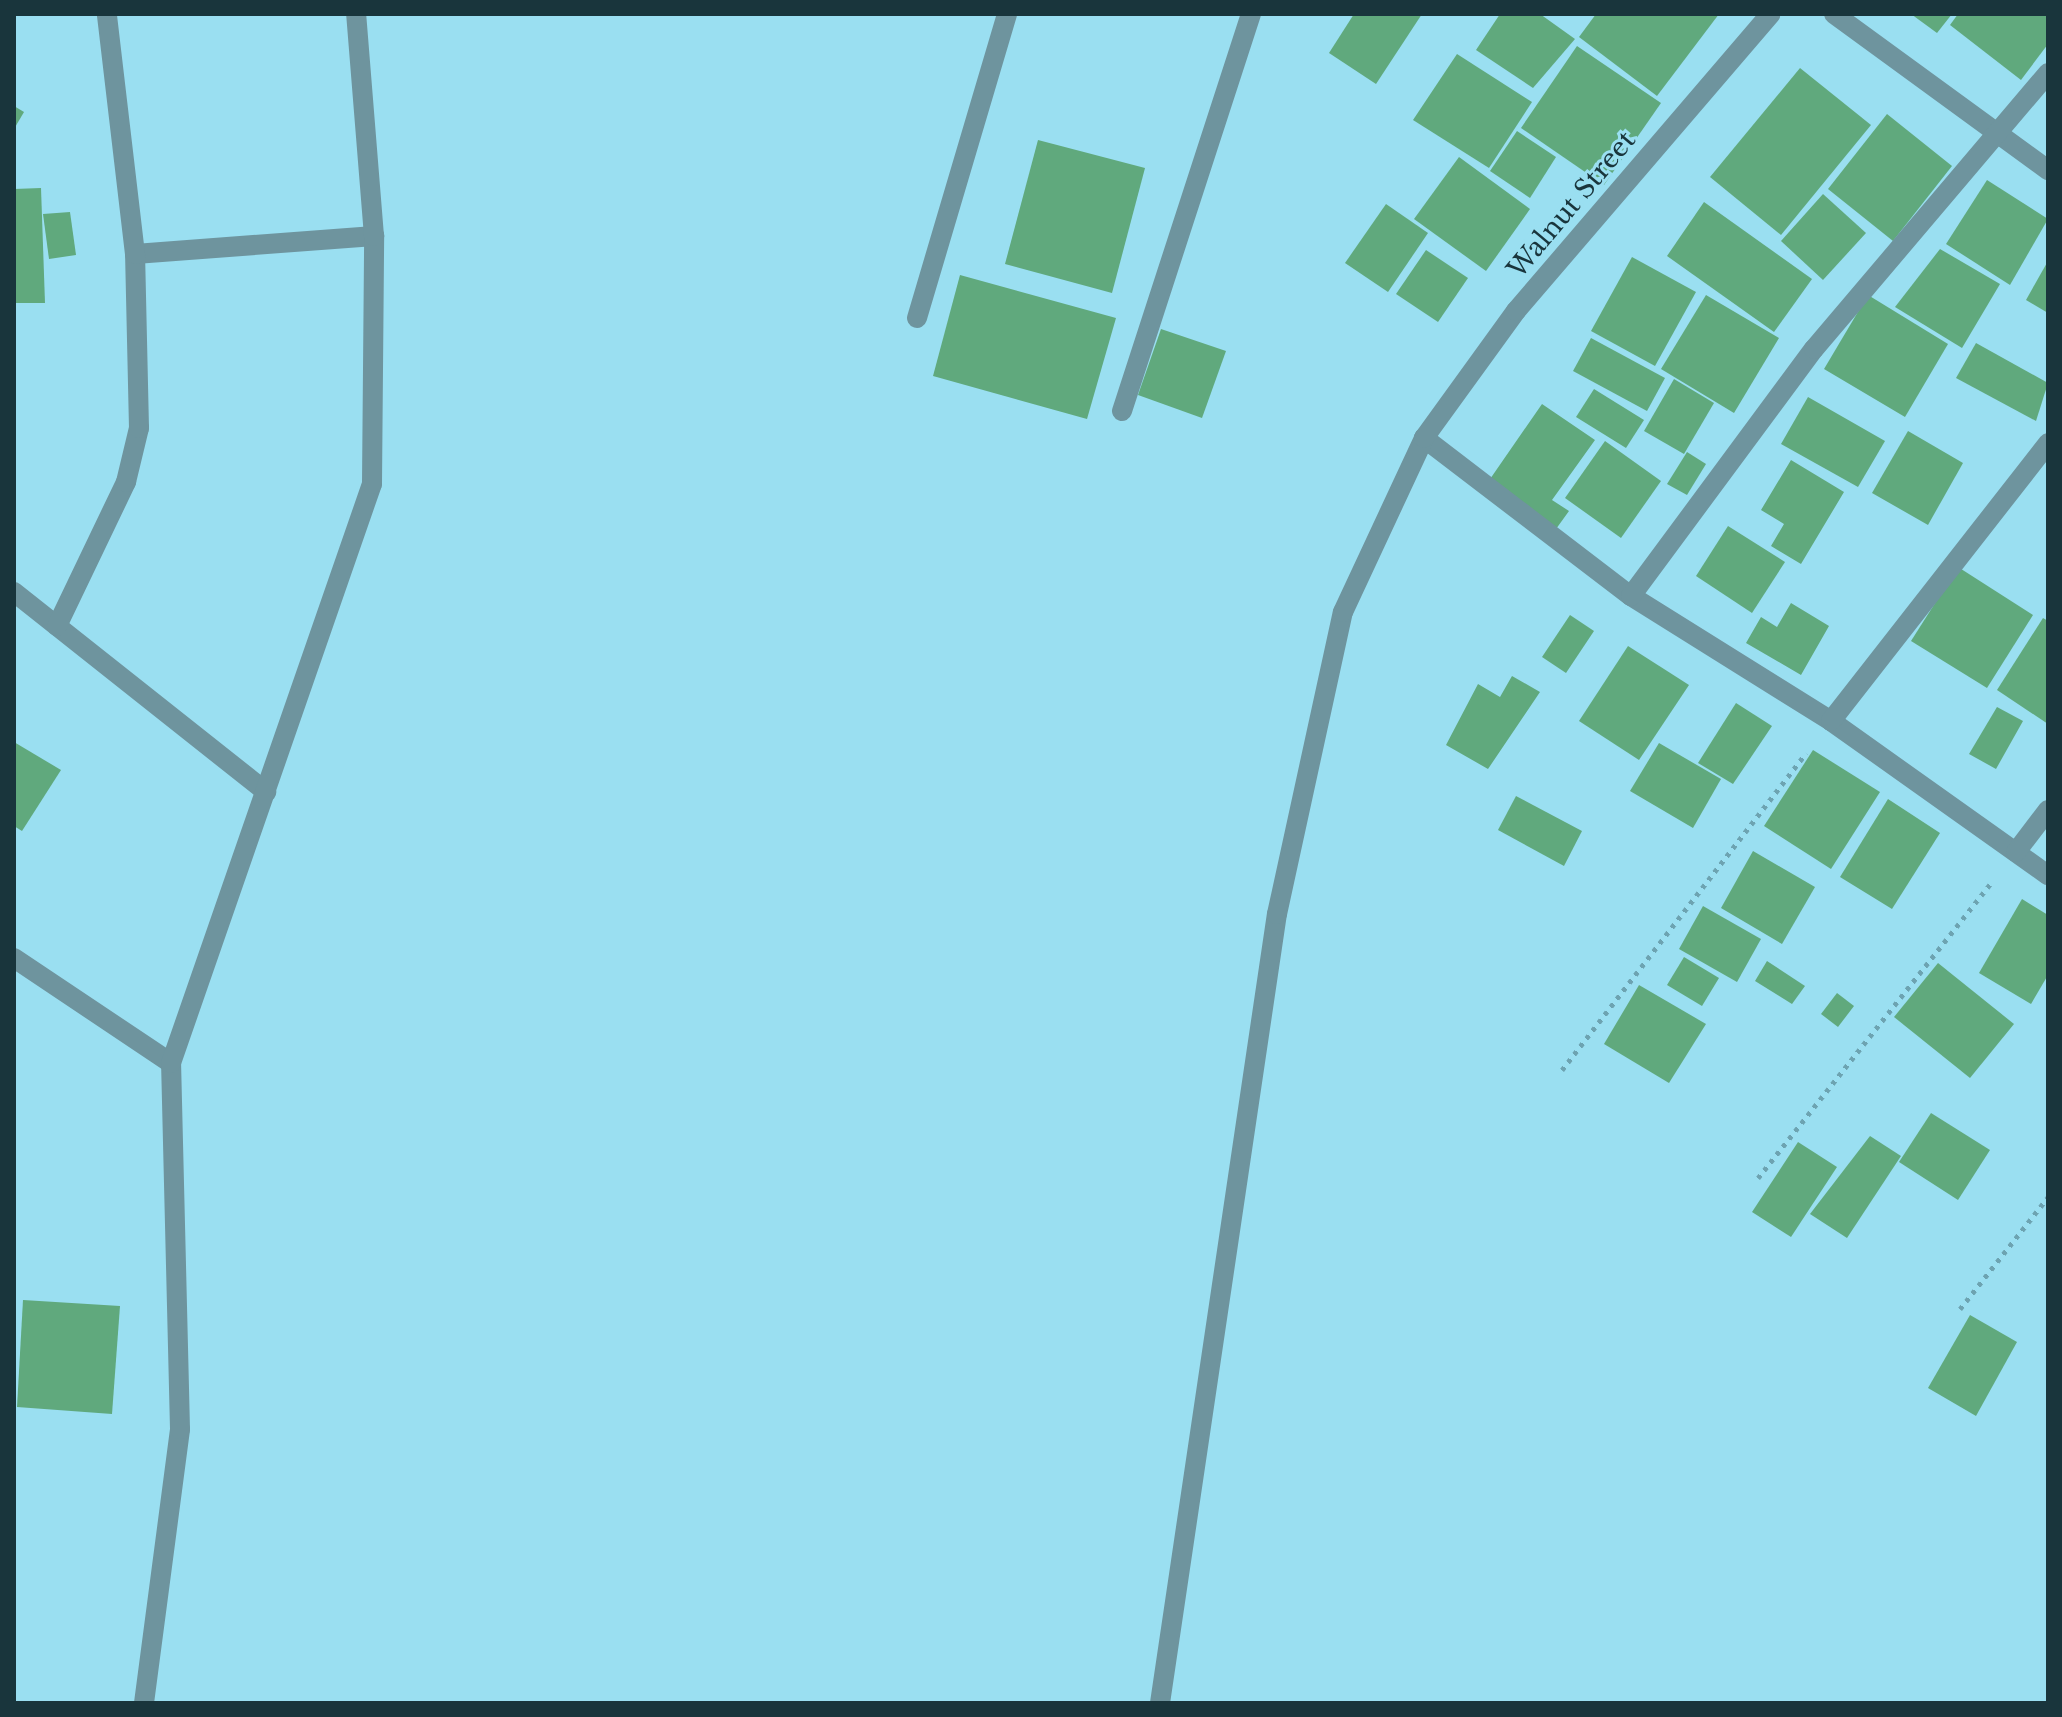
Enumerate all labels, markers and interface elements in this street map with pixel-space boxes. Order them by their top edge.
street label: Walnut Street [1502,125,1642,285]

